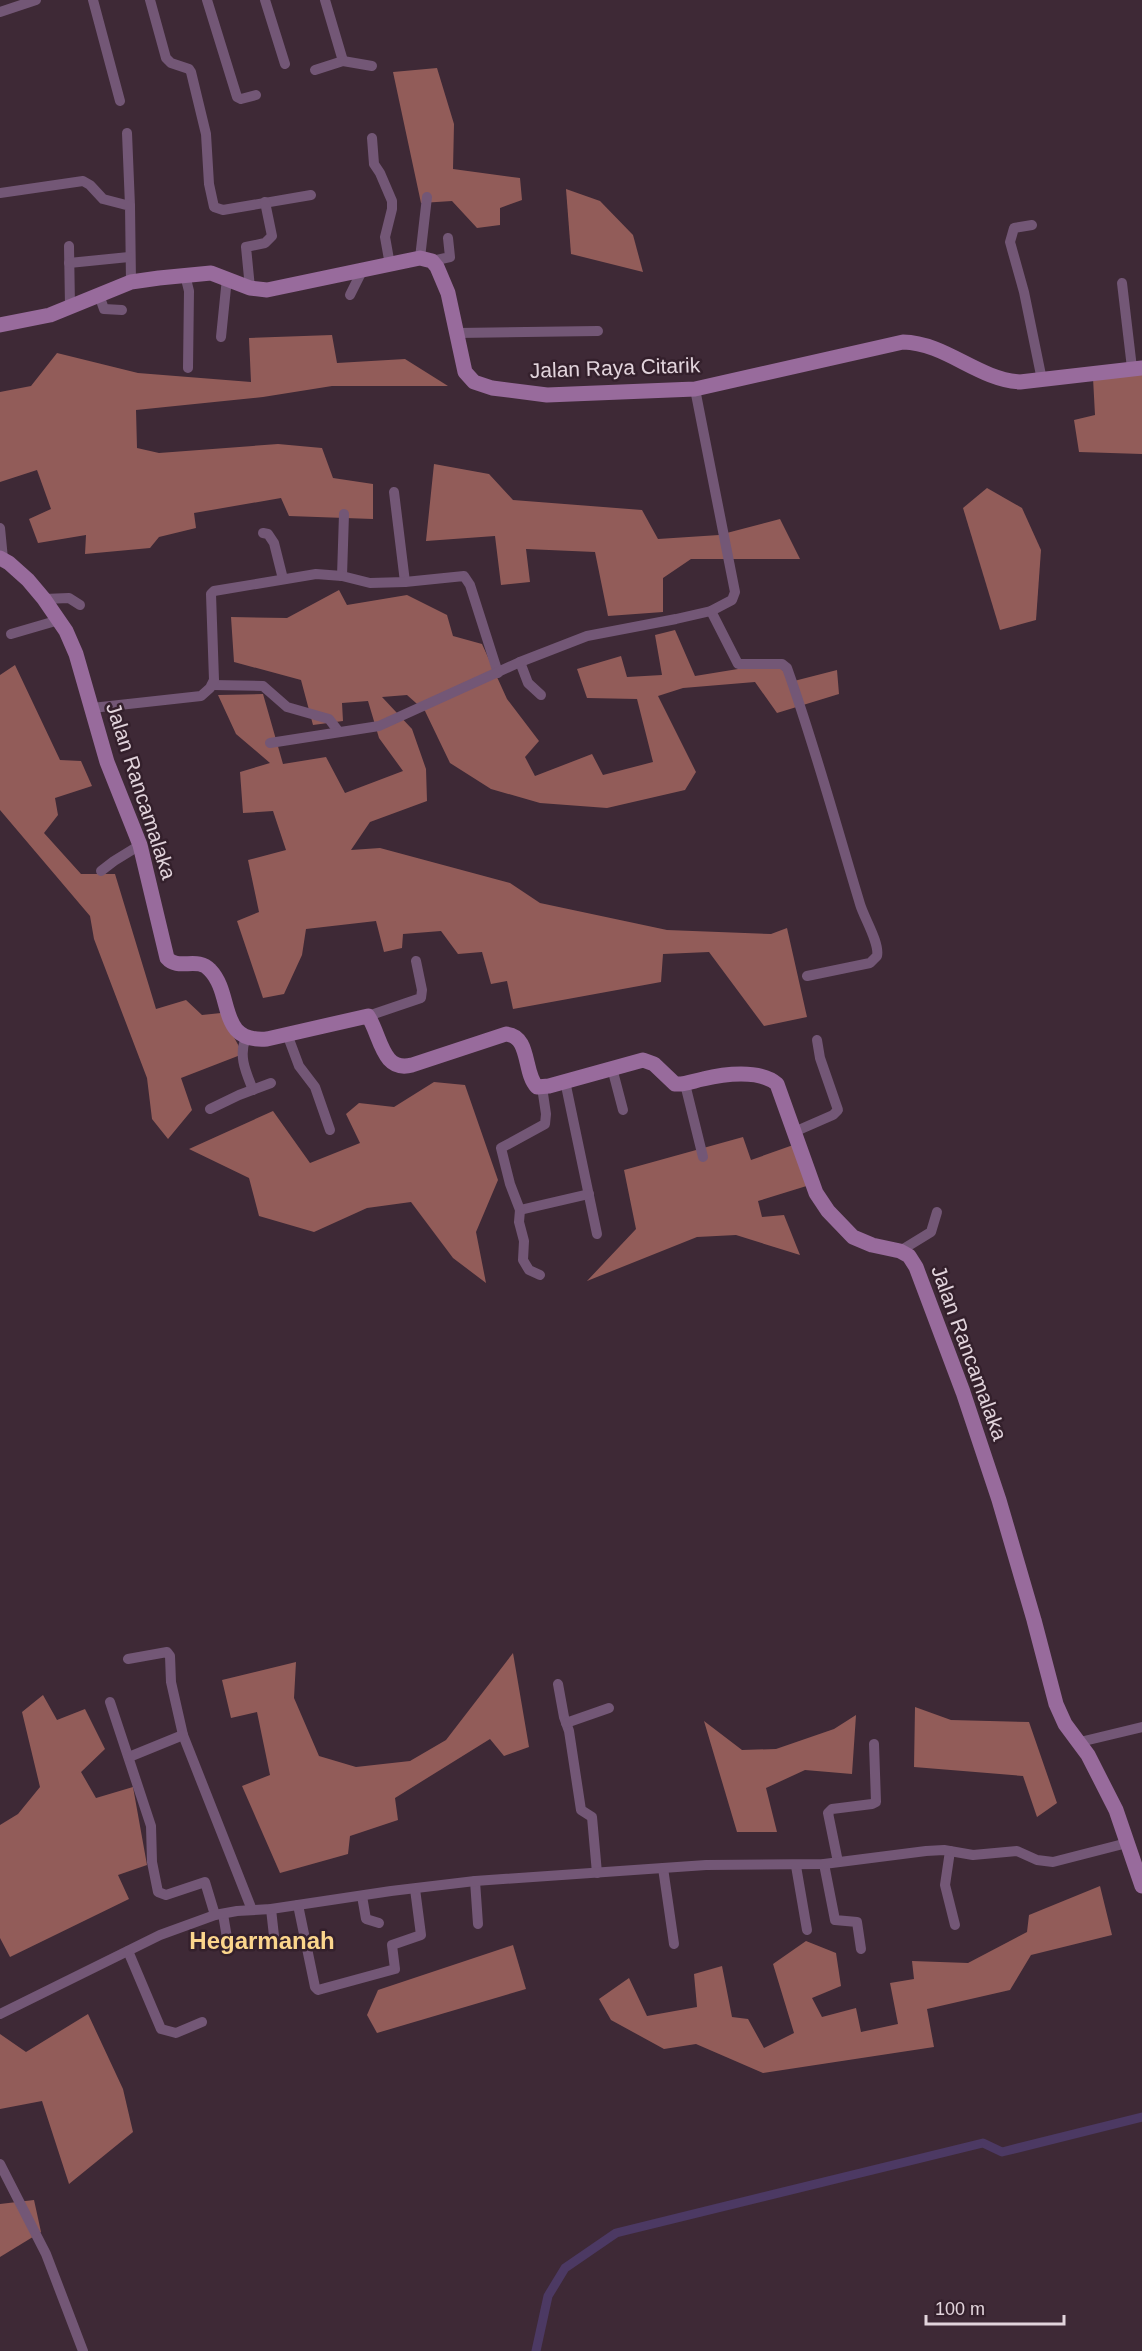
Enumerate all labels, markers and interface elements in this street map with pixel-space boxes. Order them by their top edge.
street label: Jalan Raya Citarik [529,353,701,382]
street label: Jalan Rancamalaka [102,700,181,882]
street label: Jalan Rancamalaka [927,1262,1012,1444]
district label: Hegarmanah [189,1927,335,1954]
scale bar [926,2288,1064,2326]
text: 100 m [935,2299,985,2319]

